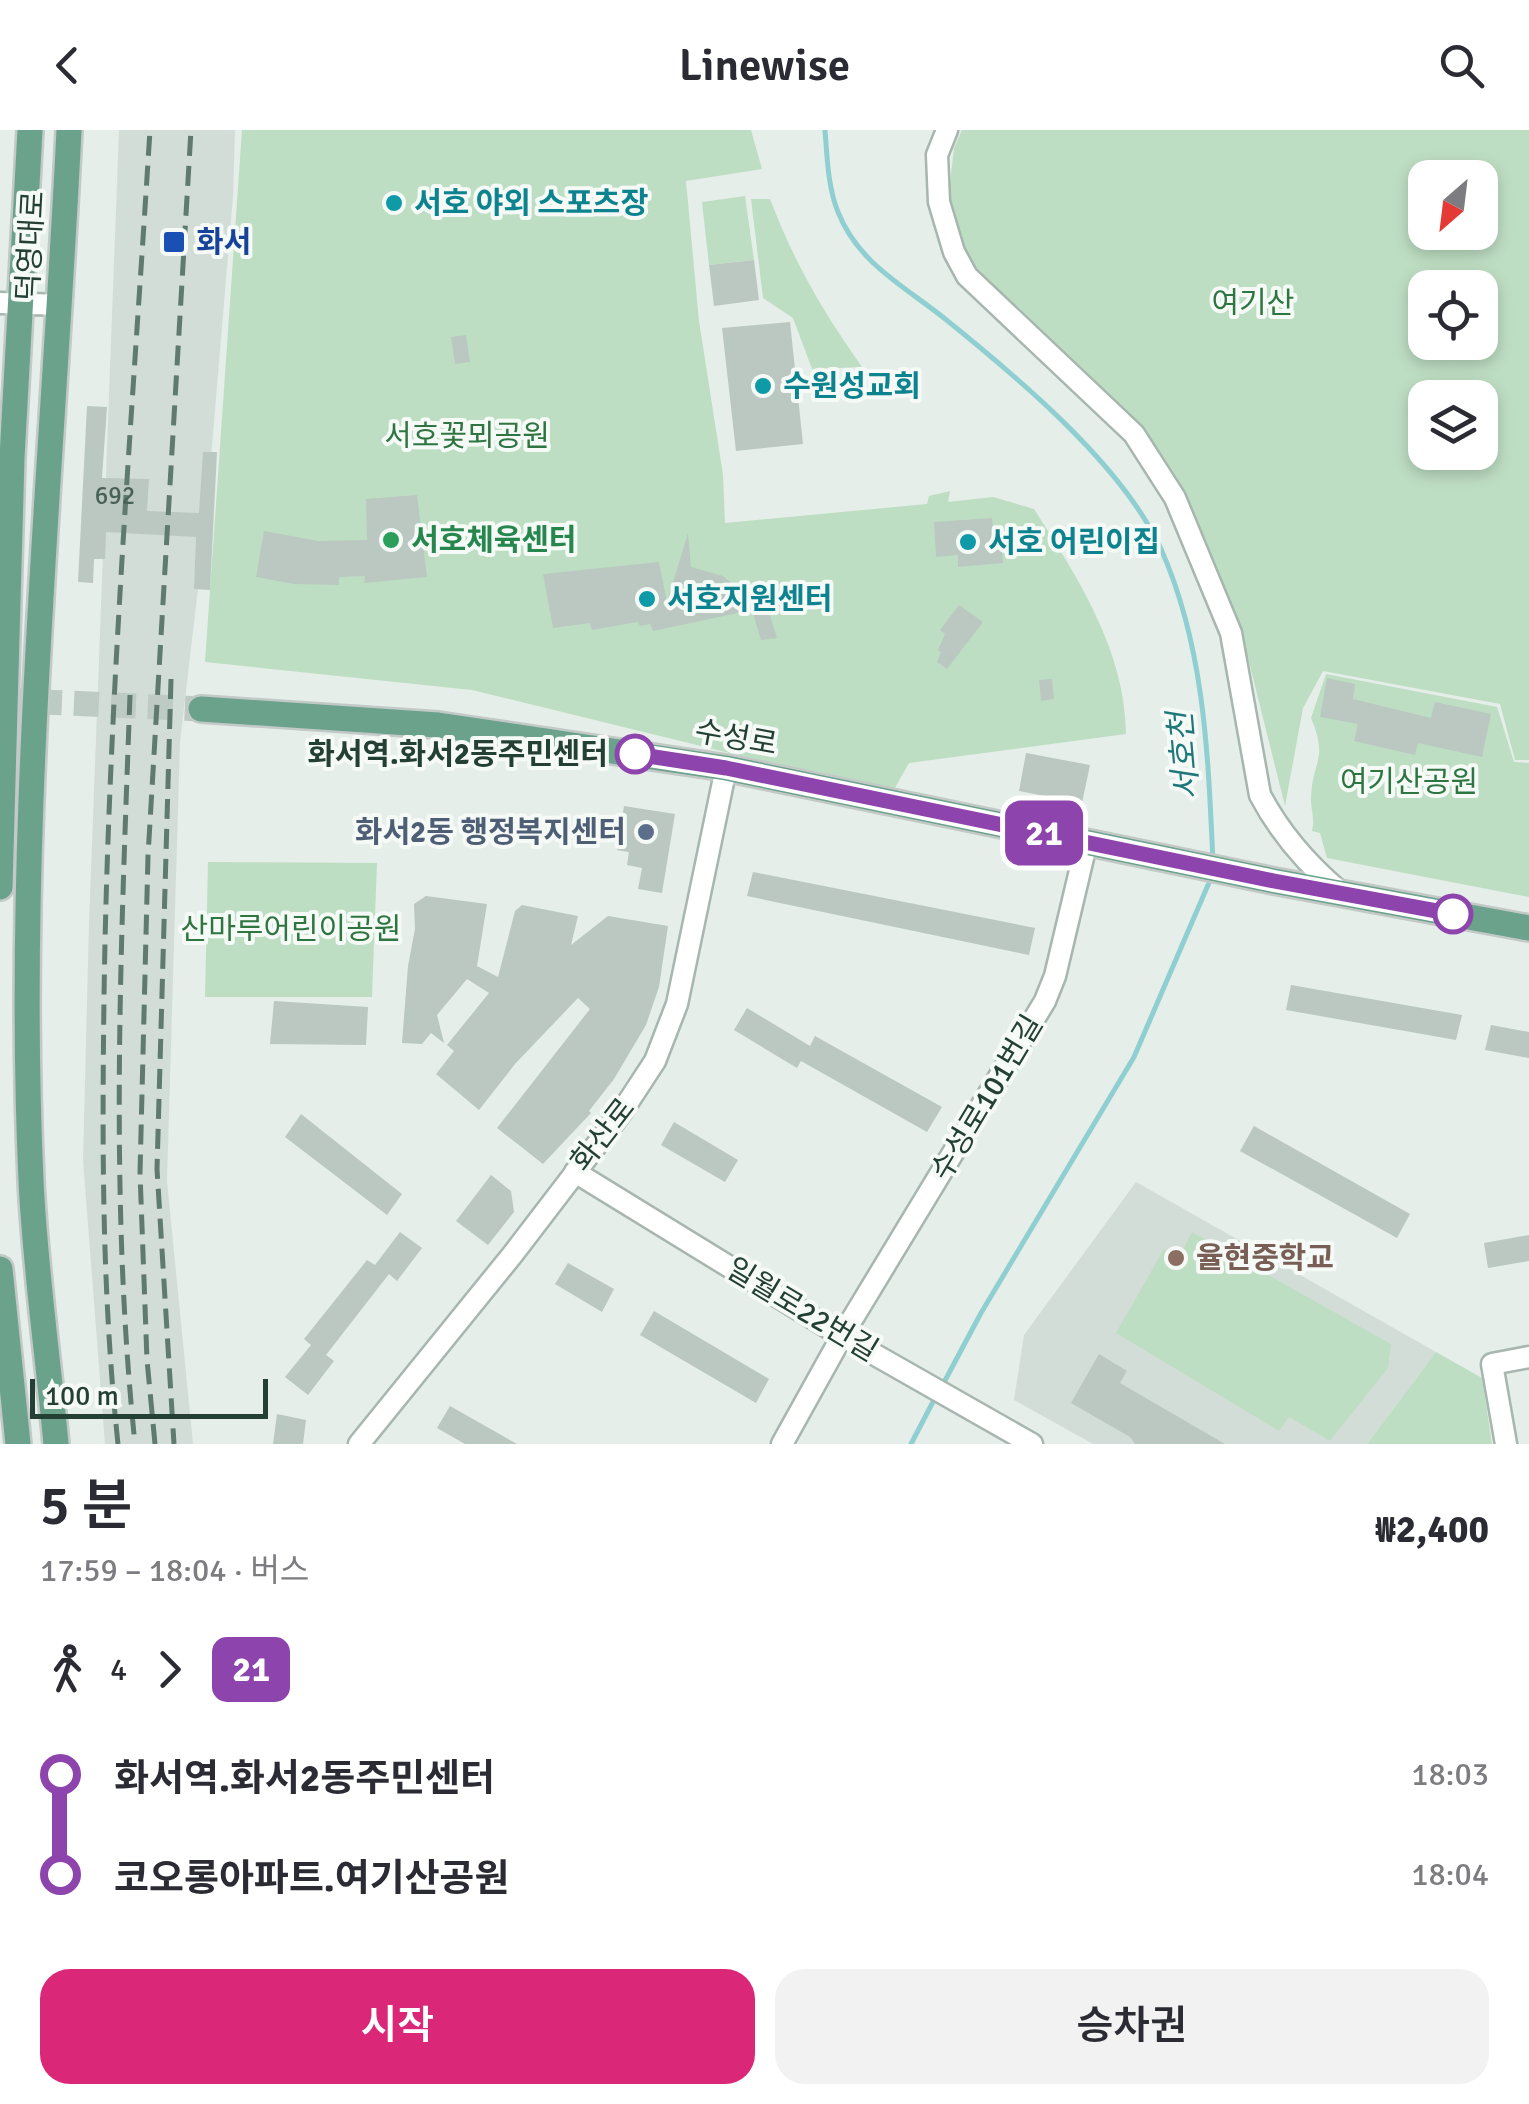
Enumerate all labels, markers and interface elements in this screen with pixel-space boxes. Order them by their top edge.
icon: back [40,38,95,93]
text: Linewise [679,38,850,93]
icon: search [1434,38,1489,93]
north arrow [1408,160,1498,250]
map controls [1408,160,1498,470]
place label: 서호 야외 스포츠장 [414,185,648,222]
street label: 덕영대로 [10,190,52,302]
marker: 서호 야외 스포츠장 [383,192,405,214]
place label: 화서 [196,224,251,261]
marker: 화서 [161,229,187,255]
button: locate [1408,270,1498,360]
park label: 여기산 [1212,285,1294,322]
place label: 수원성교회 [783,368,921,405]
marker: 수원성교회 [752,375,774,397]
button: layers [1408,380,1498,470]
park label: 서호꽃뫼공원 [384,418,550,455]
house number: 692 [95,480,135,511]
place label: 서호체육센터 [411,522,577,559]
place label: 서호 어린이집 [988,524,1160,561]
marker: 서호체육센터 [380,529,402,551]
marker: 서호 어린이집 [957,531,979,553]
place label: 서호지원센터 [667,581,833,618]
marker: 서호지원센터 [636,588,658,610]
water label: 서호천 [1160,707,1207,802]
street label: 수성로 [692,713,780,763]
marker: 화서역.화서2동주민센터 [616,735,654,773]
place label: 화서역.화서2동주민센터 [307,736,608,773]
park label: 여기산공원 [1340,764,1478,801]
line badge: 21 [999,800,1089,866]
text: 21 [1025,812,1063,855]
place label: 화서2동 행정복지센터 [355,814,626,851]
marker: 화서2동 행정복지센터 [635,821,657,843]
unlabelled marker [1434,895,1472,933]
park label: 산마루어린이공원 [181,911,401,948]
street label: 수성로101번길 [923,1008,1051,1188]
street label: 화산로 [563,1091,643,1179]
place label: 율현중학교 [1196,1240,1334,1277]
marker: 율현중학교 [1165,1247,1187,1269]
street label: 일월로22번길 [719,1250,885,1370]
scale bar [30,1374,268,1418]
text: 100 m [45,1379,119,1413]
text: 5 분 [40,1472,132,1540]
text: ₩2,400 [1375,1506,1489,1553]
text: 17:59 – 18:04 · 버스 [40,1551,309,1590]
icon: walk [40,1642,95,1697]
icon: forward [142,1642,197,1697]
text: 21 [232,1648,270,1691]
text: 4 [110,1650,127,1689]
text: 화서역.화서2동주민센터 [114,1755,495,1802]
text: 18:03 [1411,1755,1489,1794]
text: 코오롱아파트.여기산공원 [114,1855,509,1902]
text: 18:04 [1411,1855,1489,1894]
button: 시작 [40,1969,755,2084]
button: 승차권 [775,1969,1489,2084]

